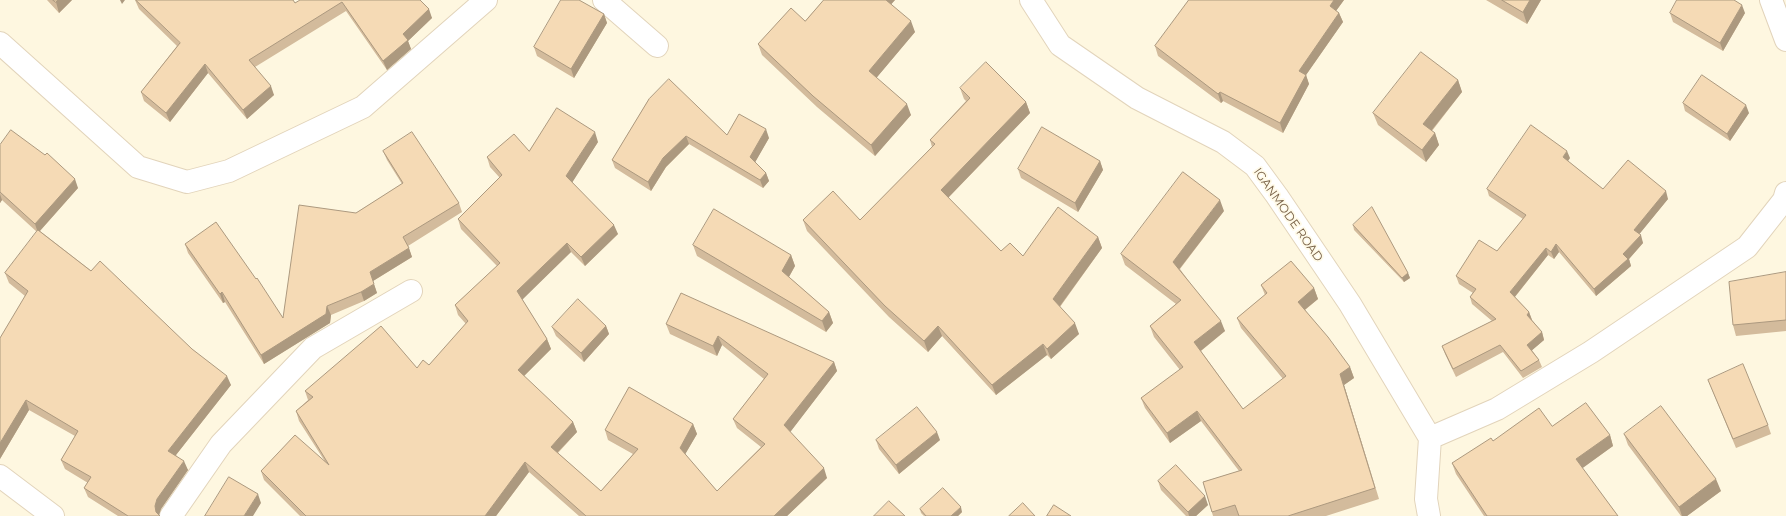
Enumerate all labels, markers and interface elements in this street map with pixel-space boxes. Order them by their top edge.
street label: IGANMODE ROAD [1250,165,1326,265]

